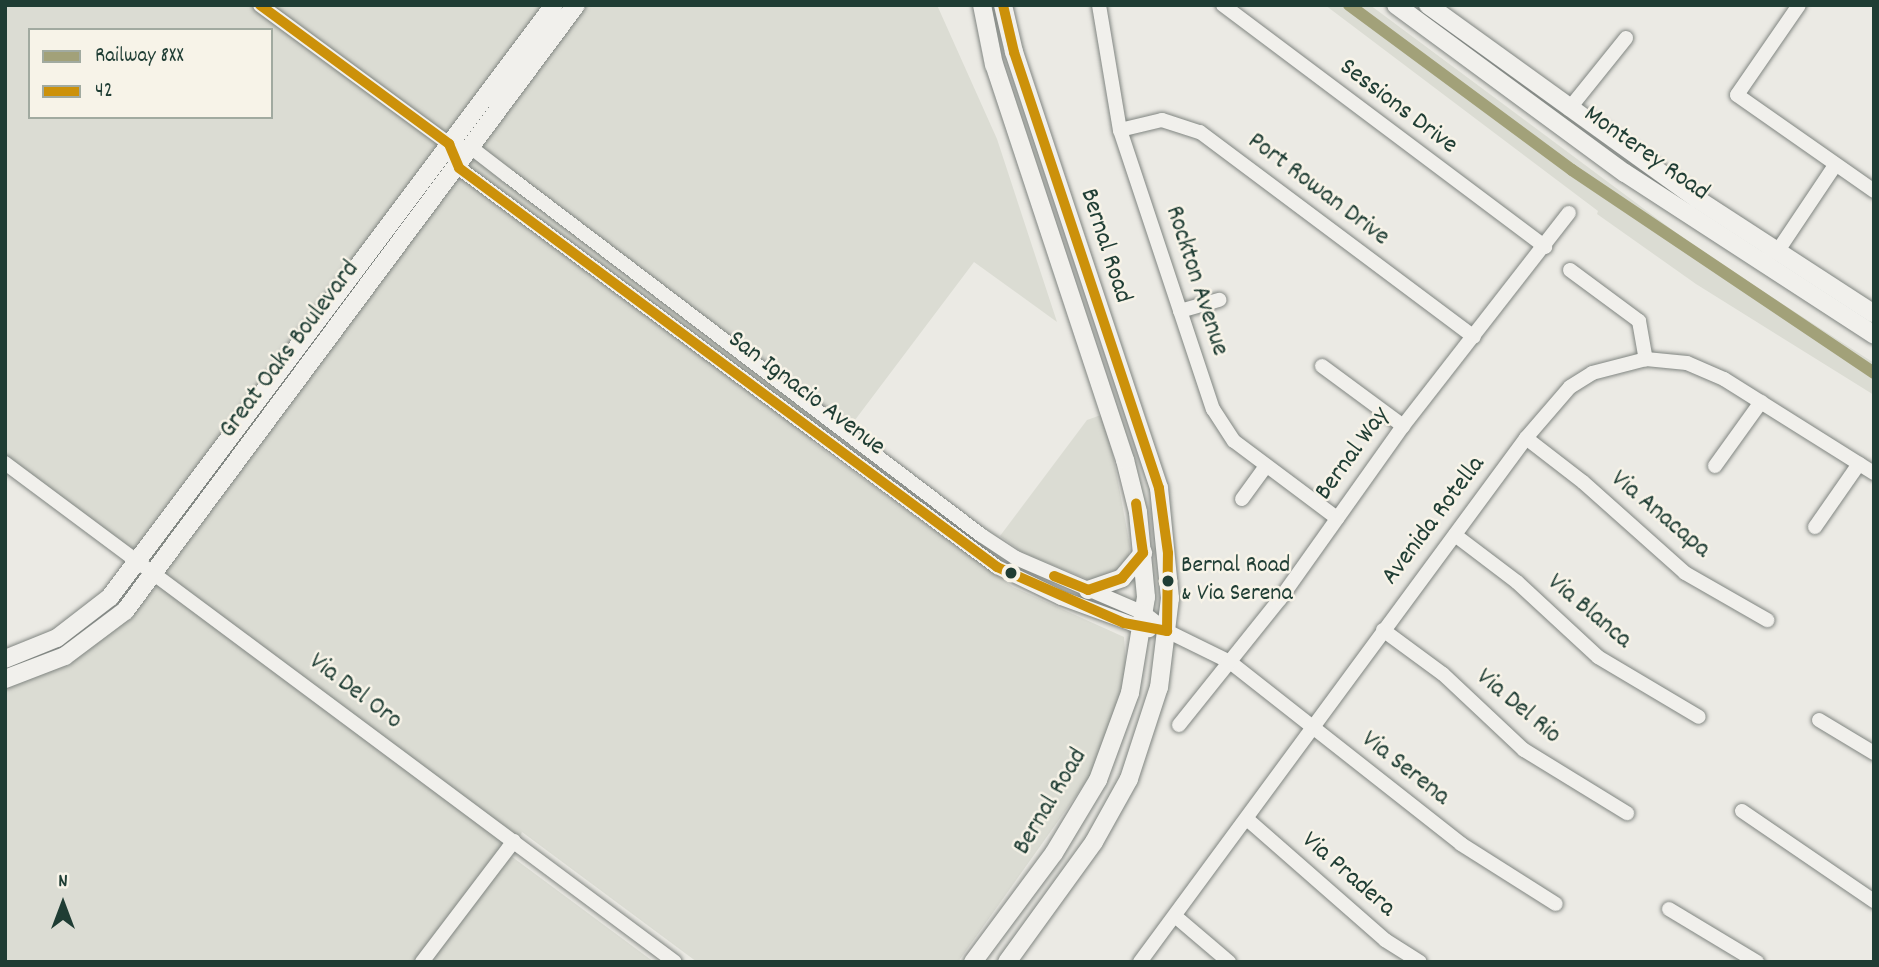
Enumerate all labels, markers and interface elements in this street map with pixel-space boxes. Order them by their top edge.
legend [28,28,273,119]
text: Railway 8XX [95,42,184,72]
street label: Sessions Drive [1333,52,1463,162]
text: 42 [95,77,113,107]
street label: Monterey Road [1577,99,1715,209]
street label: Port Rowan Drive [1241,126,1395,254]
street label: Bernal Road [1072,185,1138,307]
street label: Rockton Avenue [1157,202,1235,360]
street label: Great Oaks Boulevard [213,255,367,445]
street label: San Ignacio Avenue [721,325,891,463]
street label: Bernal Way [1309,401,1397,507]
street label: Avenida Rotella [1375,450,1493,592]
street label: Via Anacapa [1604,464,1716,566]
place label: Bernal Road & Via Serena [1181,553,1293,609]
unlabelled marker [1004,566,1018,580]
street label: Via Blanca [1540,568,1638,656]
marker: Bernal Road & Via Serena [1161,574,1175,588]
street label: Via Del Oro [302,647,408,737]
street label: Via Del Rio [1469,662,1567,752]
street label: Via Serena [1355,725,1455,813]
street label: Bernal Road [1007,743,1095,861]
street label: Via Pradera [1295,826,1401,924]
north arrow [28,869,98,939]
text: N [58,869,68,896]

